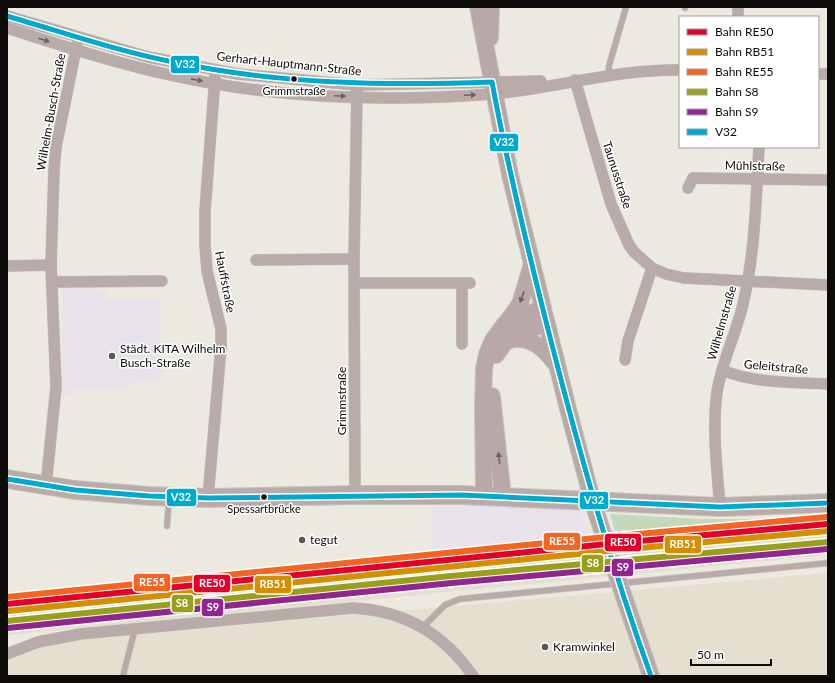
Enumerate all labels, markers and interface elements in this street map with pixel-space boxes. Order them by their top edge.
legend [679,16,819,148]
text: Bahn RE50 [715,24,773,39]
one-way arrow [39,37,51,43]
text: Bahn RB51 [715,44,774,59]
street label: Gerhart-Hauptmann-Straße [216,48,362,79]
street label: Wilhelm-Busch-Straße [33,52,68,172]
line badge: V32 [170,55,200,74]
text: V32 [174,57,195,70]
text: Bahn RE55 [715,64,773,79]
marker: Grimmstraße [289,74,299,84]
one-way arrow [191,78,203,84]
place label: Grimmstraße [263,84,326,97]
text: Bahn S8 [715,84,759,99]
one-way arrow [464,91,476,98]
one-way arrow [334,93,346,100]
text: Bahn S9 [715,104,759,119]
text: V32 [715,124,737,139]
line badge: V32 [489,133,519,152]
text: V32 [493,135,514,148]
street label: Taunusstraße [600,139,635,210]
street label: Mühlstraße [725,157,785,174]
street label: Hauffstraße [212,250,239,314]
street label: Wilhelmstraße [704,284,739,362]
one-way arrow [519,292,525,304]
place label: Städt. KITA Wilhelm Busch-Straße [120,341,226,370]
marker: Städt. KITA Wilhelm Busch-Straße [107,351,117,361]
street label: Geleitstraße [743,356,809,377]
street label: Grimmstraße [334,367,349,435]
one-way arrow [495,452,502,464]
line badge: V32 [166,488,197,507]
text: V32 [170,490,191,503]
line badge: V32 [579,491,609,510]
marker: Spessartbrücke [259,492,269,502]
text: V32 [583,493,604,506]
place label: Spessartbrücke [227,502,301,515]
place label: tegut [310,532,339,547]
line badge: RE55 [543,532,581,551]
line badge: RE50 [604,533,642,552]
text: RE55 [549,534,575,547]
marker: tegut [297,535,307,545]
text: RE50 [610,535,637,548]
line badge: RB51 [664,535,702,554]
text: RB51 [669,537,697,550]
line badge: S8 [581,554,604,573]
text: S8 [587,556,599,569]
line badge: S9 [611,558,634,577]
text: S9 [617,560,629,573]
line badge: RE55 [133,573,171,592]
line badge: RE50 [193,574,231,593]
text: RE55 [139,575,165,588]
line badge: RB51 [254,575,292,594]
text: RE50 [199,576,226,589]
text: RB51 [259,577,287,590]
line badge: S8 [171,594,194,613]
text: S8 [176,596,188,609]
line badge: S9 [201,598,224,617]
text: S9 [207,600,219,613]
place label: Kramwinkel [553,639,615,654]
scale bar [691,641,771,667]
marker: Kramwinkel [540,642,550,652]
text: 50 m [697,647,724,662]

